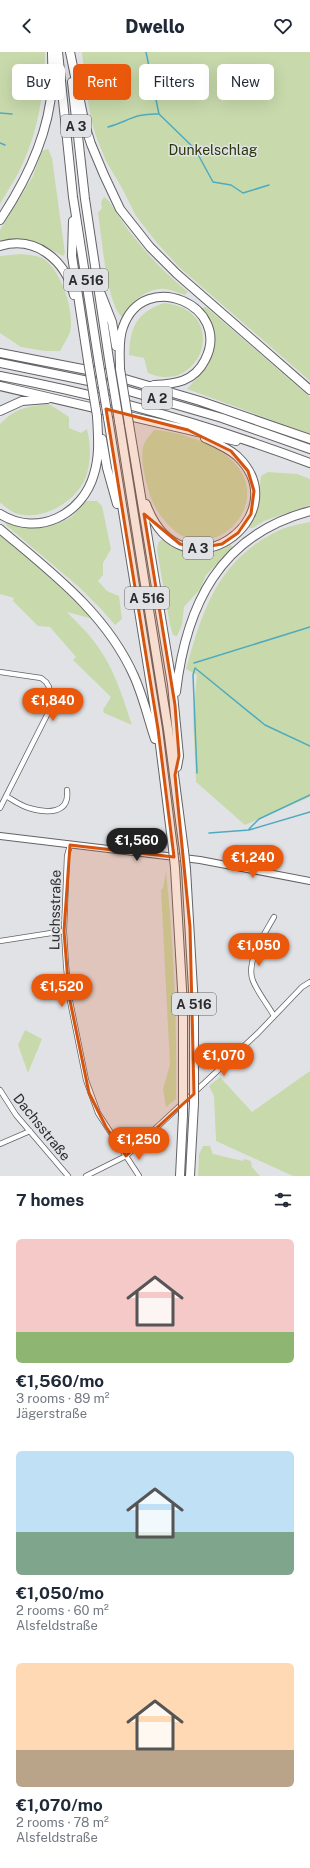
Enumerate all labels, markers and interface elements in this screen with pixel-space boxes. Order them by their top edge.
icon: back [16,15,38,37]
icon: heart [272,15,294,37]
text: Dwello [125,16,185,37]
chip: Buy [12,64,65,100]
chip: Rent [73,64,131,100]
chip: Filters [139,64,209,100]
chip: New [217,64,274,100]
road number: A 3 [61,115,91,137]
park label: Dunkelschlag [169,142,258,158]
road number: A 516 [64,269,108,291]
road number: A 2 [142,387,172,409]
road number: A 3 [183,537,213,559]
road number: A 516 [125,587,169,609]
pin: €1,840 [20,688,86,722]
text: €1,840 [31,693,75,708]
pin: €1,560 [104,828,170,862]
text: €1,560 [115,833,159,848]
pin: €1,240 [220,845,286,879]
text: €1,240 [231,850,275,865]
street label: Luchsstraße [46,870,64,950]
pin: €1,050 [226,933,292,967]
text: €1,050 [237,938,281,953]
pin: €1,520 [29,974,95,1008]
text: €1,520 [40,979,84,994]
road number: A 516 [172,993,216,1015]
pin: €1,070 [191,1043,257,1077]
text: €1,070 [203,1048,245,1063]
street label: Dachsstraße [10,1090,74,1164]
pin: €1,250 [106,1127,172,1161]
text: €1,250 [117,1132,161,1147]
icon: filters [272,1189,294,1211]
text: 7 homes [16,1190,84,1210]
icon: home [119,1265,191,1337]
text: €1,560/mo [16,1371,104,1391]
text: 3 rooms · 89 m² [16,1391,110,1406]
text: Jägerstraße [16,1406,87,1421]
icon: home [119,1477,191,1549]
text: €1,050/mo [16,1583,104,1603]
text: 2 rooms · 60 m² [16,1603,109,1618]
text: Alsfeldstraße [16,1618,98,1633]
icon: home [119,1689,191,1761]
text: €1,070/mo [16,1795,103,1815]
text: 2 rooms · 78 m² [16,1815,109,1830]
text: Alsfeldstraße [16,1830,98,1845]

